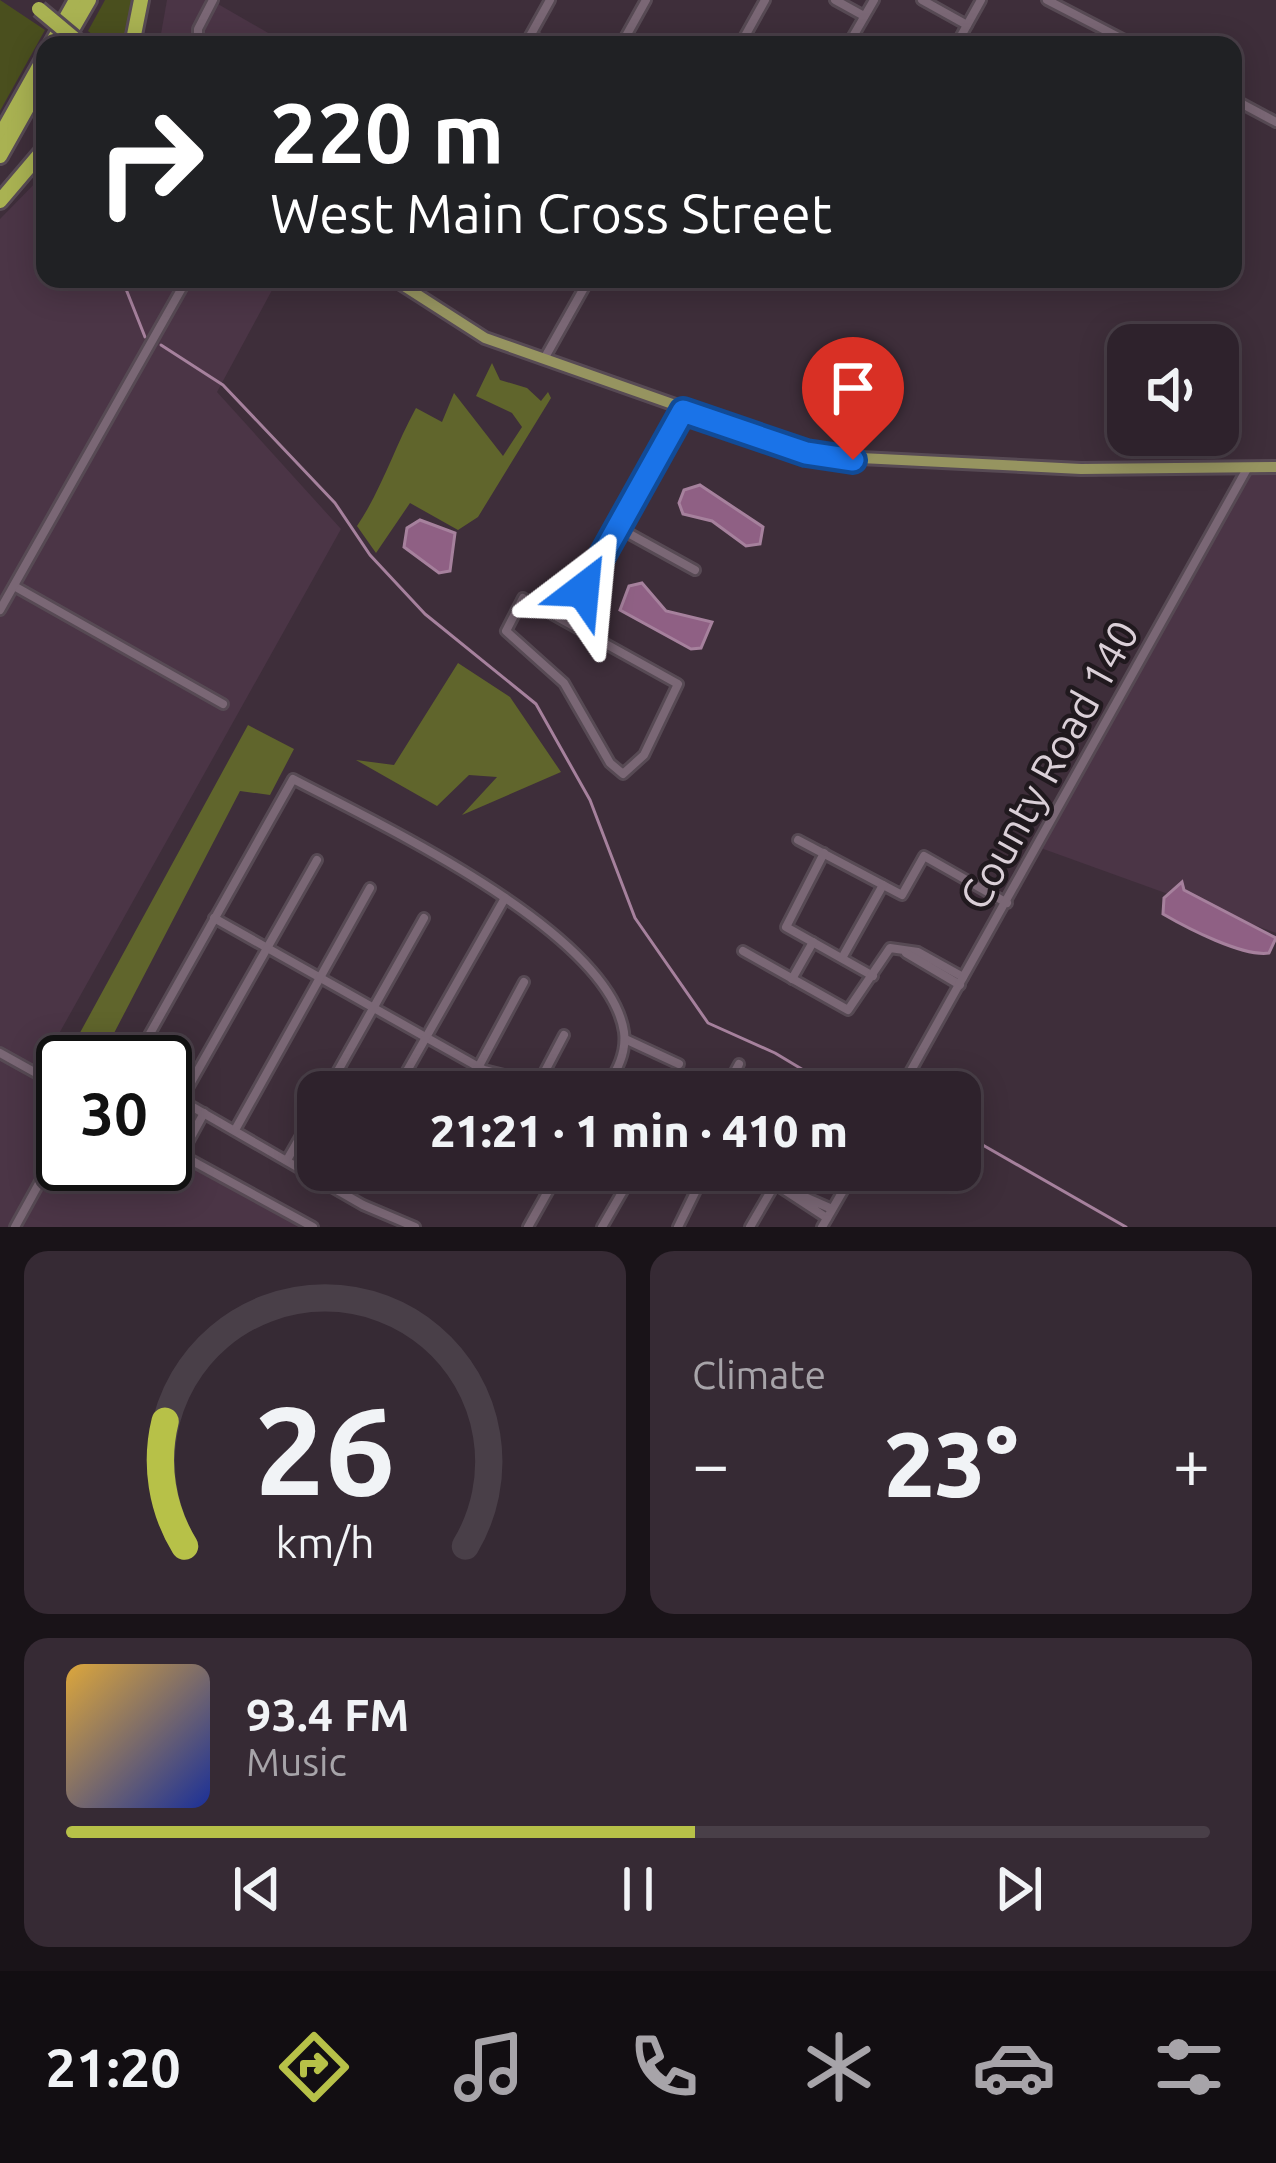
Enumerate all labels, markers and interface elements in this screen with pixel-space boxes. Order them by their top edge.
icon: right [72,84,228,240]
text: 220 m [270,85,504,179]
text: West Main Cross Street [270,183,832,243]
map controls [1107,324,1239,456]
button: sound [1107,324,1239,456]
pin [802,337,904,460]
icon: arrive [820,355,886,421]
position arrow [520,527,646,653]
street label: County Road 140 [950,612,1147,917]
speed limit sign: 30 [36,1035,192,1191]
text: 21:21 · 1 min · 410 m [430,1105,848,1156]
text: Climate [692,1353,826,1396]
text: 26 [255,1379,395,1519]
text: 23° [884,1413,1018,1514]
text: − [692,1426,729,1500]
text: + [1173,1426,1210,1500]
text: km/h [275,1517,375,1565]
text: 93.4 FM [246,1689,409,1740]
text: Music [246,1740,347,1783]
icon: previous [224,1856,290,1922]
icon: pause [605,1856,671,1922]
icon: next [986,1856,1052,1922]
icon: directions [272,2025,356,2109]
icon: music [447,2025,531,2109]
icon: phone [622,2025,706,2109]
icon: climate [797,2025,881,2109]
icon: car [972,2025,1056,2109]
icon: filters [1147,2025,1231,2109]
text: 21:20 [45,2037,181,2097]

